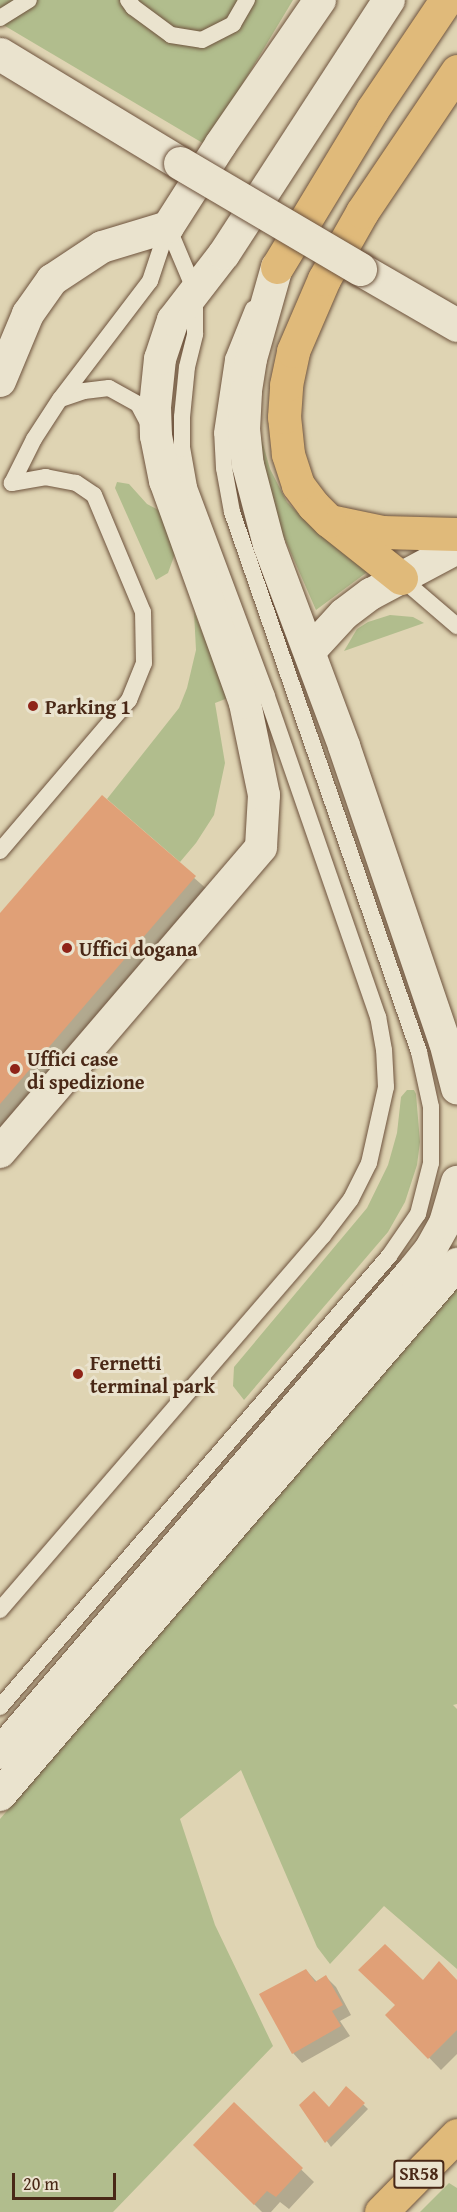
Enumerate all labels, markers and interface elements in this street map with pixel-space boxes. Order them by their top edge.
place label: Parking 1 [45,694,131,718]
marker: Parking 1 [26,699,40,713]
place label: Uffici dogana [79,936,197,960]
marker: Uffici dogana [60,941,74,955]
place label: Uffici case di spedizione [27,1046,145,1093]
marker: Uffici case di spedizione [8,1062,22,1076]
place label: Fernetti terminal park [90,1350,215,1397]
marker: Fernetti terminal park [71,1367,85,1381]
road number: SR58 [392,2159,446,2189]
scale bar [15,2161,118,2199]
text: 20 m [23,2170,59,2197]

